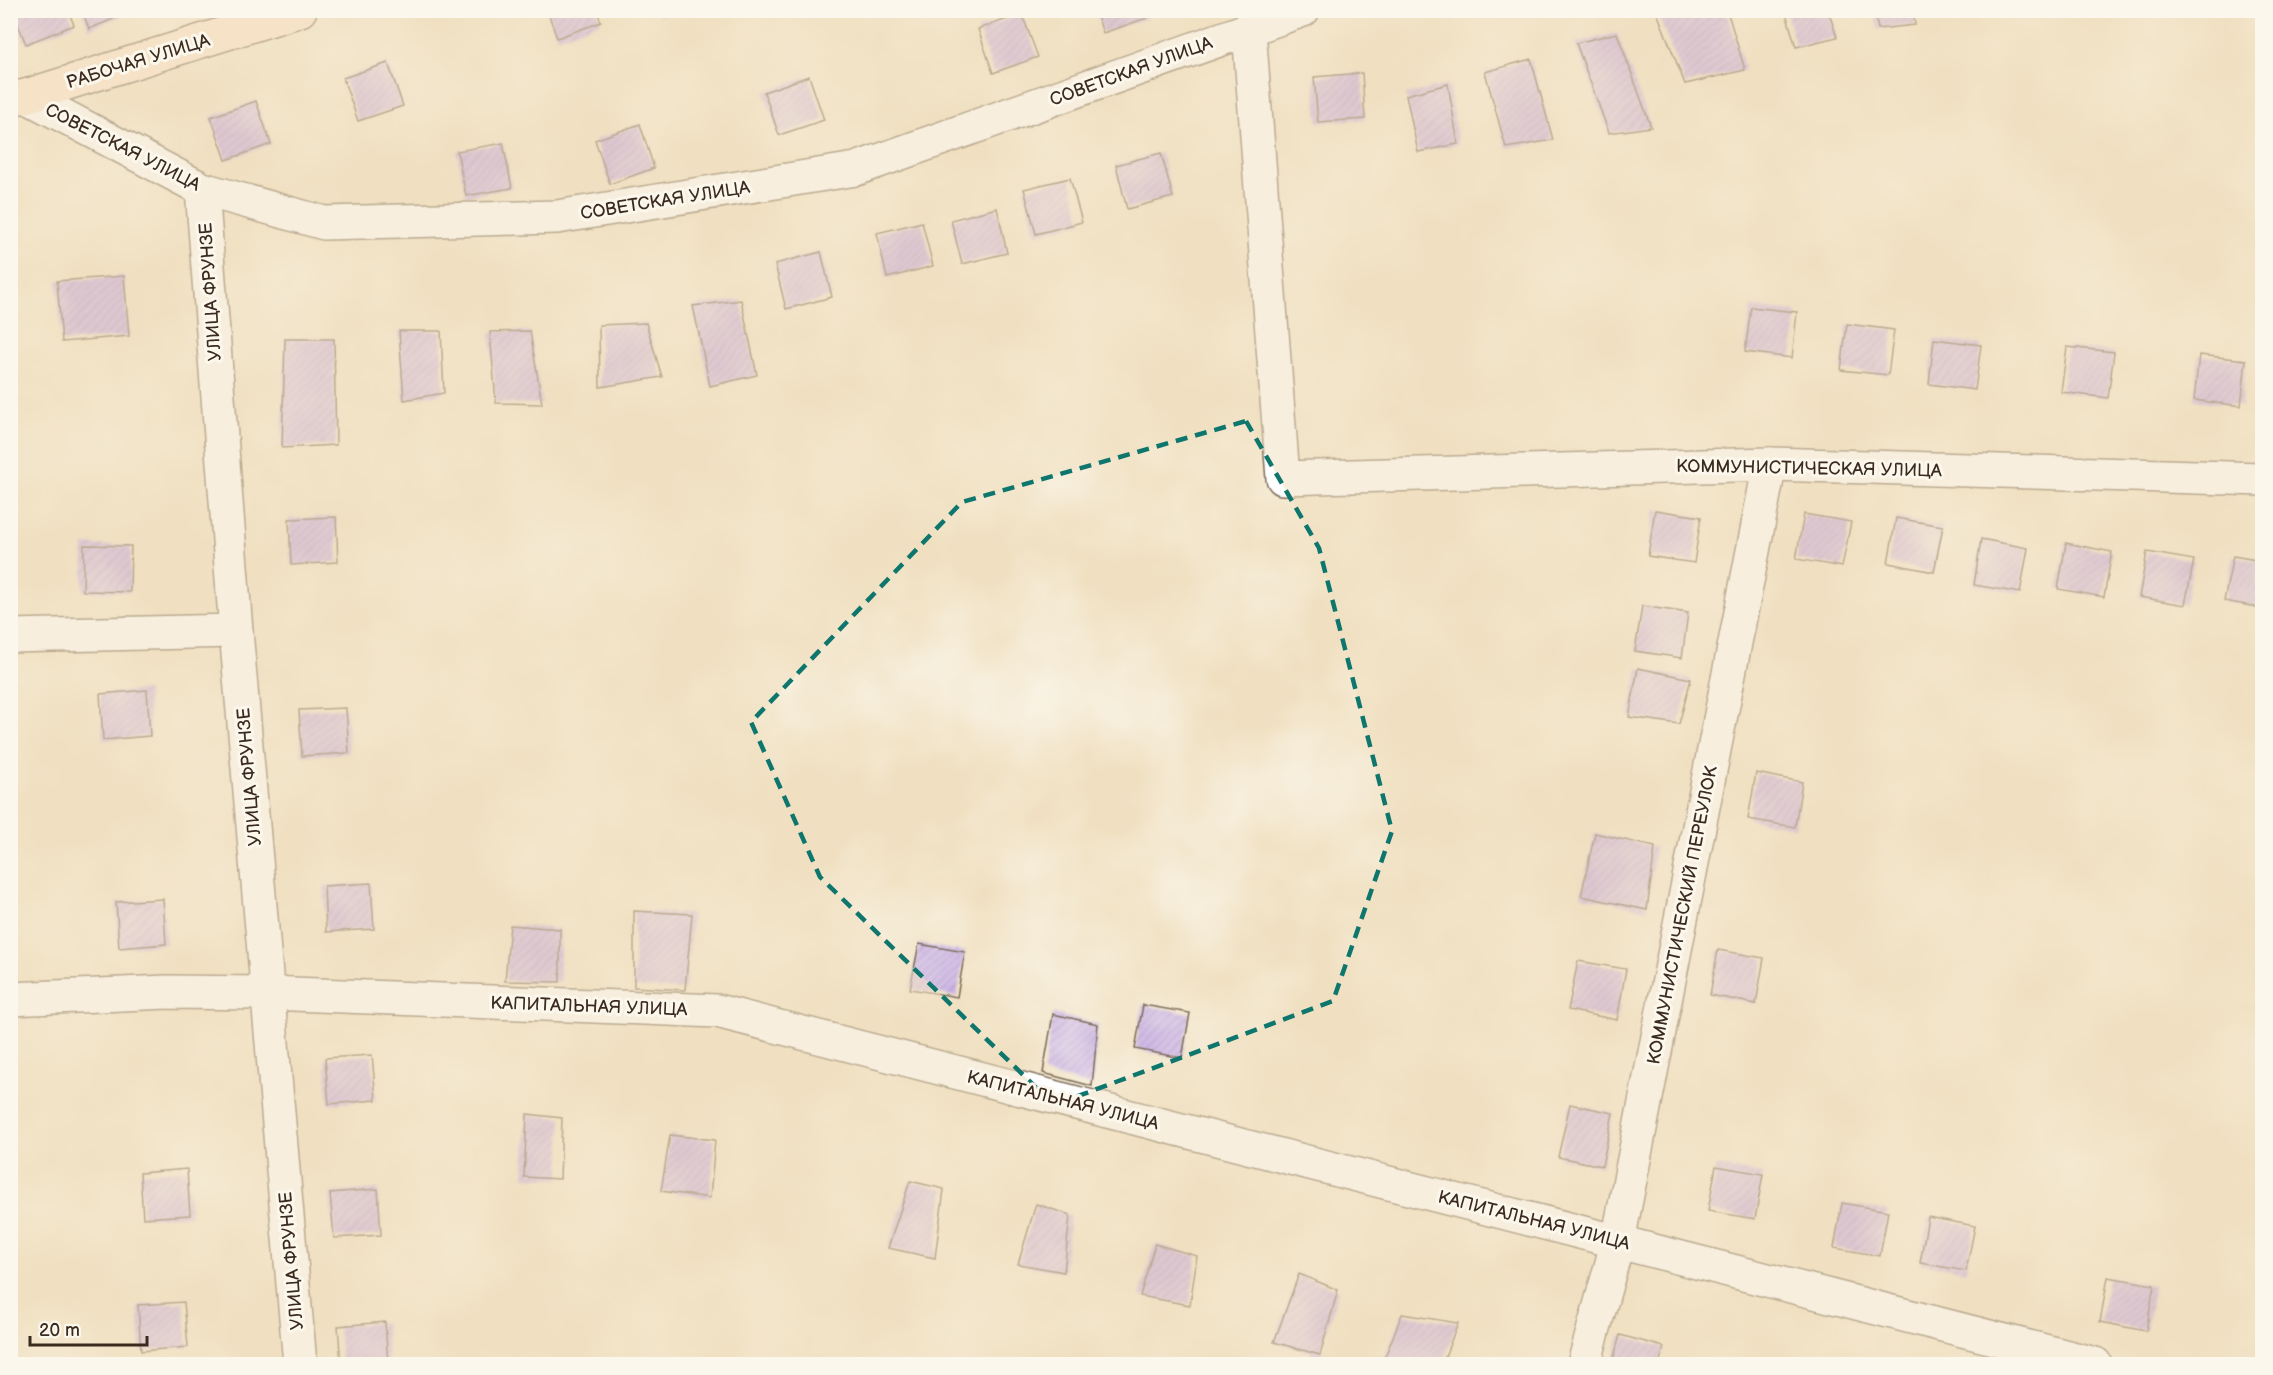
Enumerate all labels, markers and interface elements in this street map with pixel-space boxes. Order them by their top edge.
street label: РАБОЧАЯ УЛИЦА [64,30,213,93]
street label: СОВЕТСКАЯ УЛИЦА [1047,32,1215,111]
street label: СОВЕТСКАЯ УЛИЦА [42,99,204,196]
street label: СОВЕТСКАЯ УЛИЦА [579,177,751,224]
street label: УЛИЦА ФРУНЗЕ [195,222,226,362]
street label: КОММУНИСТИЧЕСКАЯ УЛИЦА [1676,456,1942,481]
street label: УЛИЦА ФРУНЗЕ [233,707,266,847]
street label: КОММУНИСТИЧЕСКИЙ ПЕРЕУЛОК [1643,764,1722,1066]
street label: КАПИТАЛЬНАЯ УЛИЦА [490,993,688,1020]
street label: КАПИТАЛЬНАЯ УЛИЦА [965,1066,1161,1135]
street label: КАПИТАЛЬНАЯ УЛИЦА [1436,1186,1632,1255]
street label: УЛИЦА ФРУНЗЕ [275,1191,308,1331]
scale bar [30,1309,147,1347]
text: 20 m [39,1320,80,1341]

